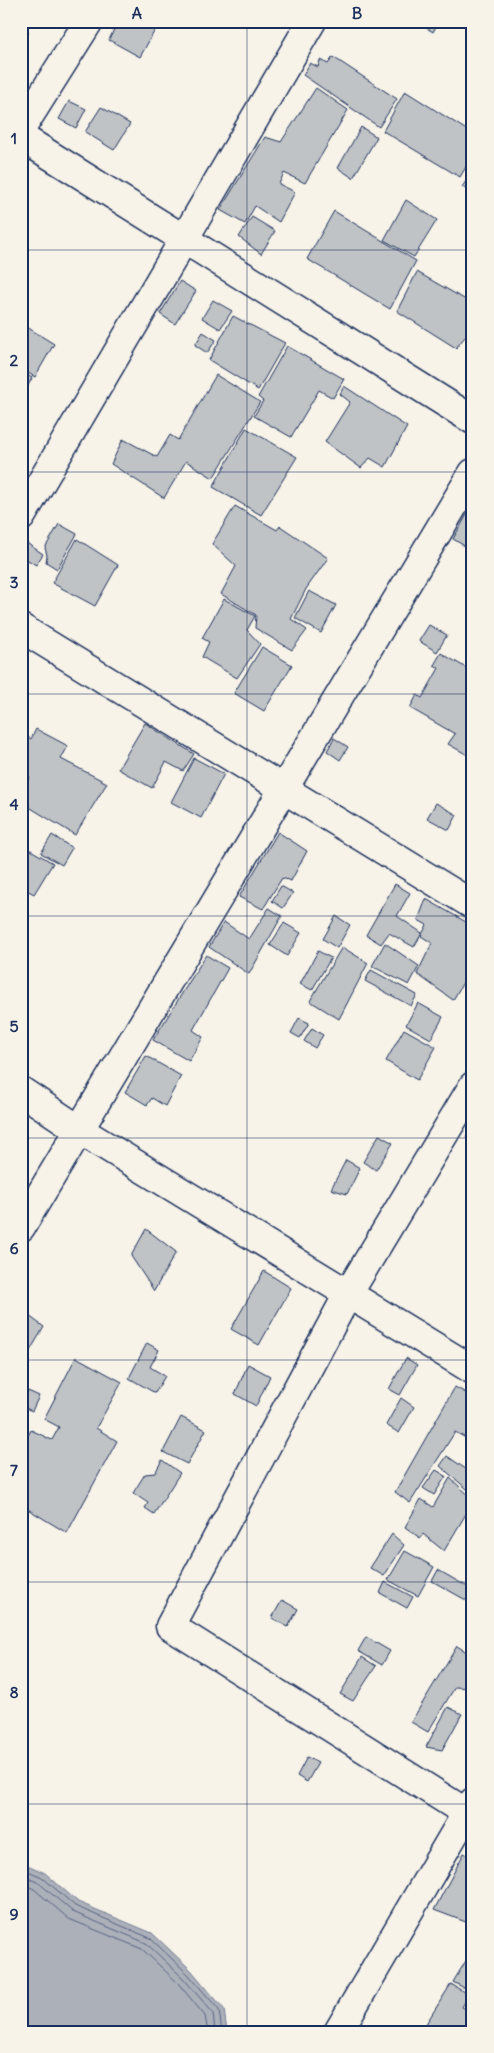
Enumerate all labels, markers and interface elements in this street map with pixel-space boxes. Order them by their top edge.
text: A [132,3,142,23]
text: B [352,3,363,23]
text: 1 [11,128,17,148]
text: 2 [10,350,19,370]
text: 3 [9,572,19,592]
text: 4 [9,794,19,814]
text: 5 [9,1016,19,1036]
text: 6 [9,1238,19,1258]
text: 7 [10,1460,18,1480]
text: 8 [9,1682,19,1702]
text: 9 [9,1904,19,1924]

